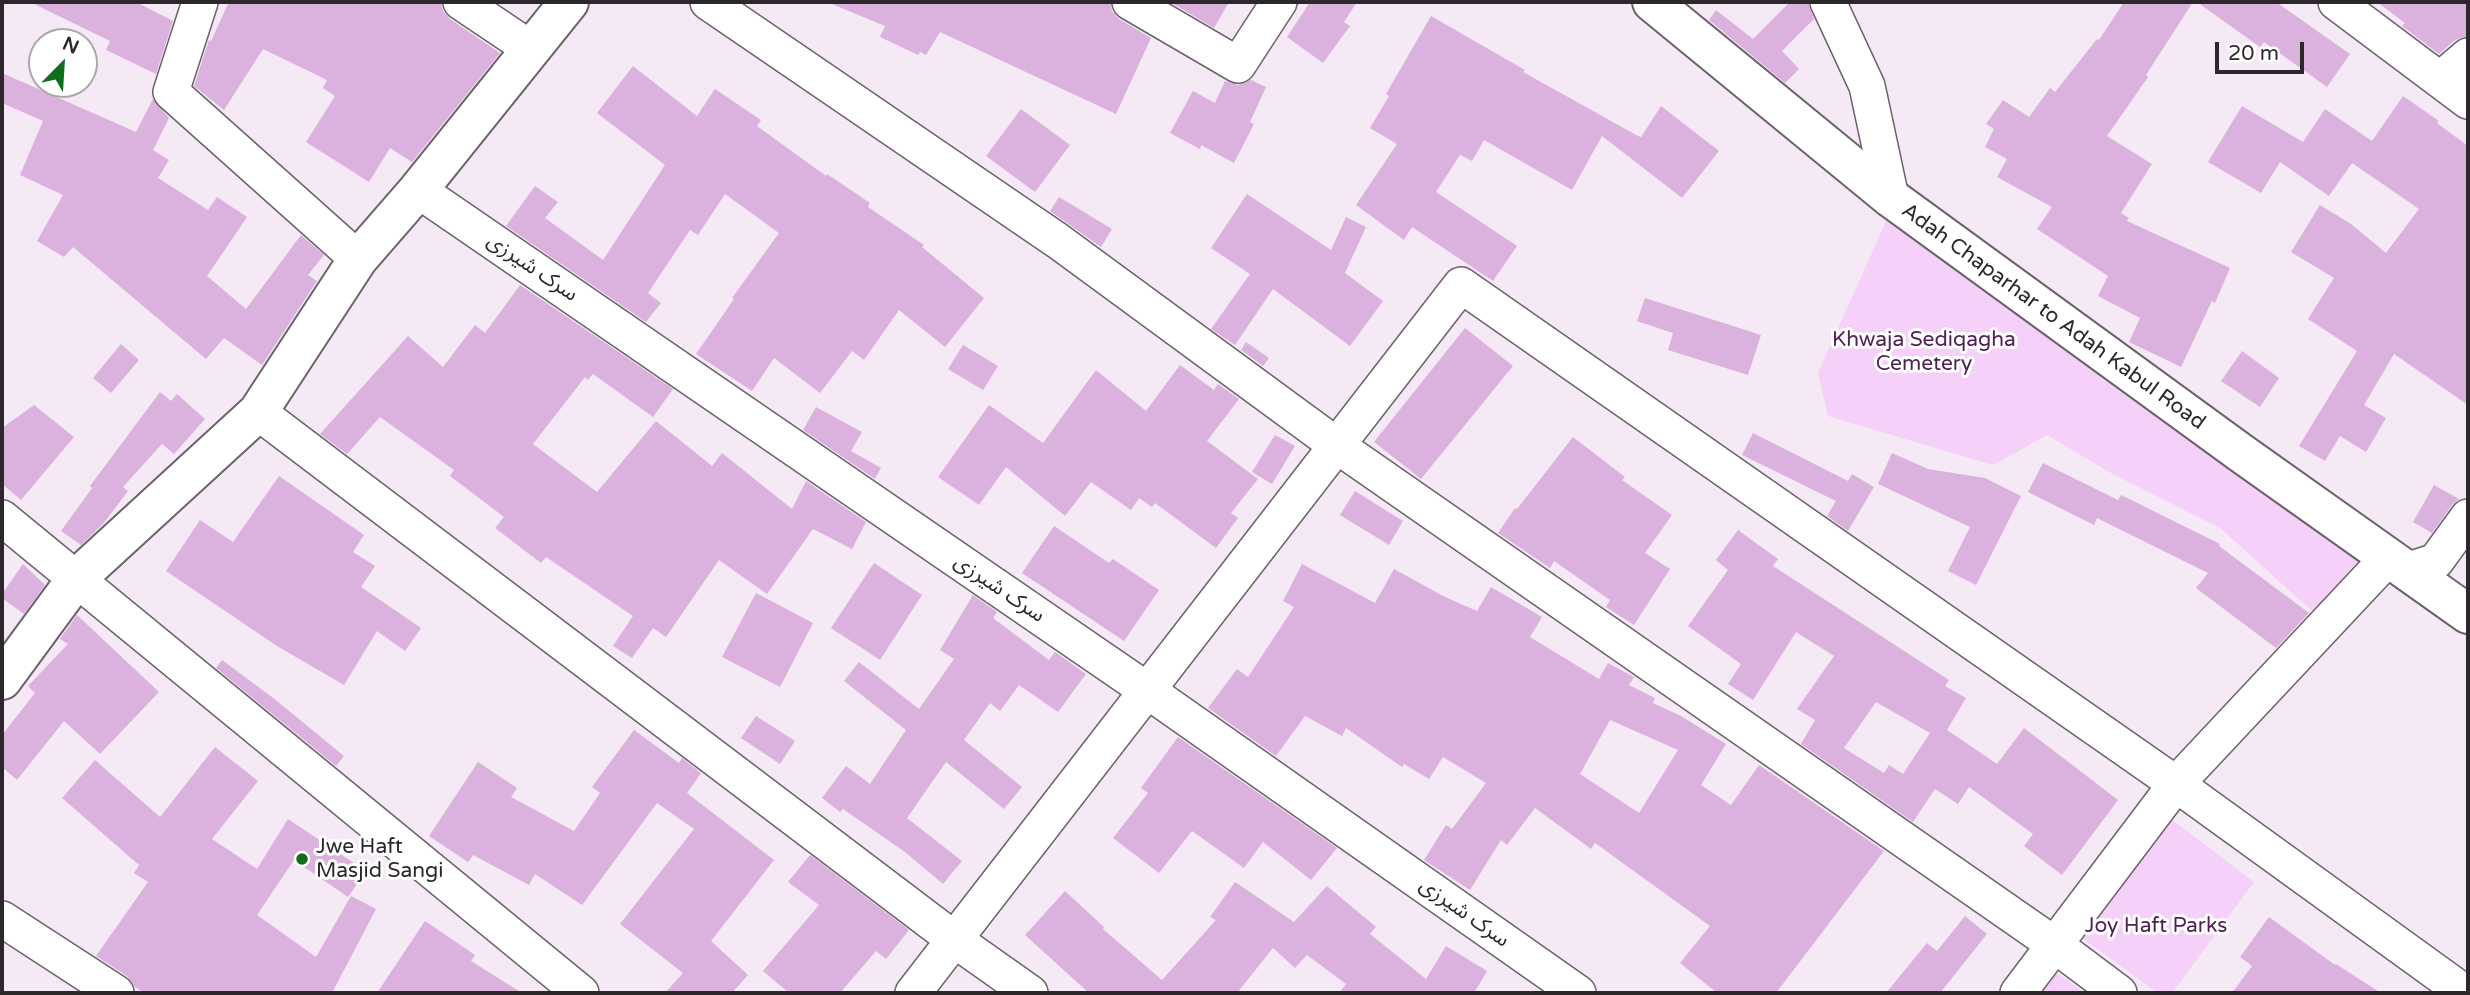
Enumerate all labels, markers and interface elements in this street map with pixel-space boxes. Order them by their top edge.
north arrow [28,28,98,98]
scale bar [2218,28,2307,72]
text: N [59,32,82,59]
text: 20 m [2228,41,2279,66]
street label: Adah Chaparhar to Adah Kabul Road [1896,198,2210,436]
street label: سرک شیرزی [482,228,582,308]
park label: Khwaja Sediqagha Cemetery [1832,327,2016,377]
street label: سرک شیرزی [949,549,1049,629]
place label: Jwe Haft Masjid Sangi [316,834,443,884]
marker: Jwe Haft Masjid Sangi [294,851,310,867]
street label: سرک شیرزی [1414,873,1514,953]
park label: Joy Haft Parks [2085,913,2227,939]

